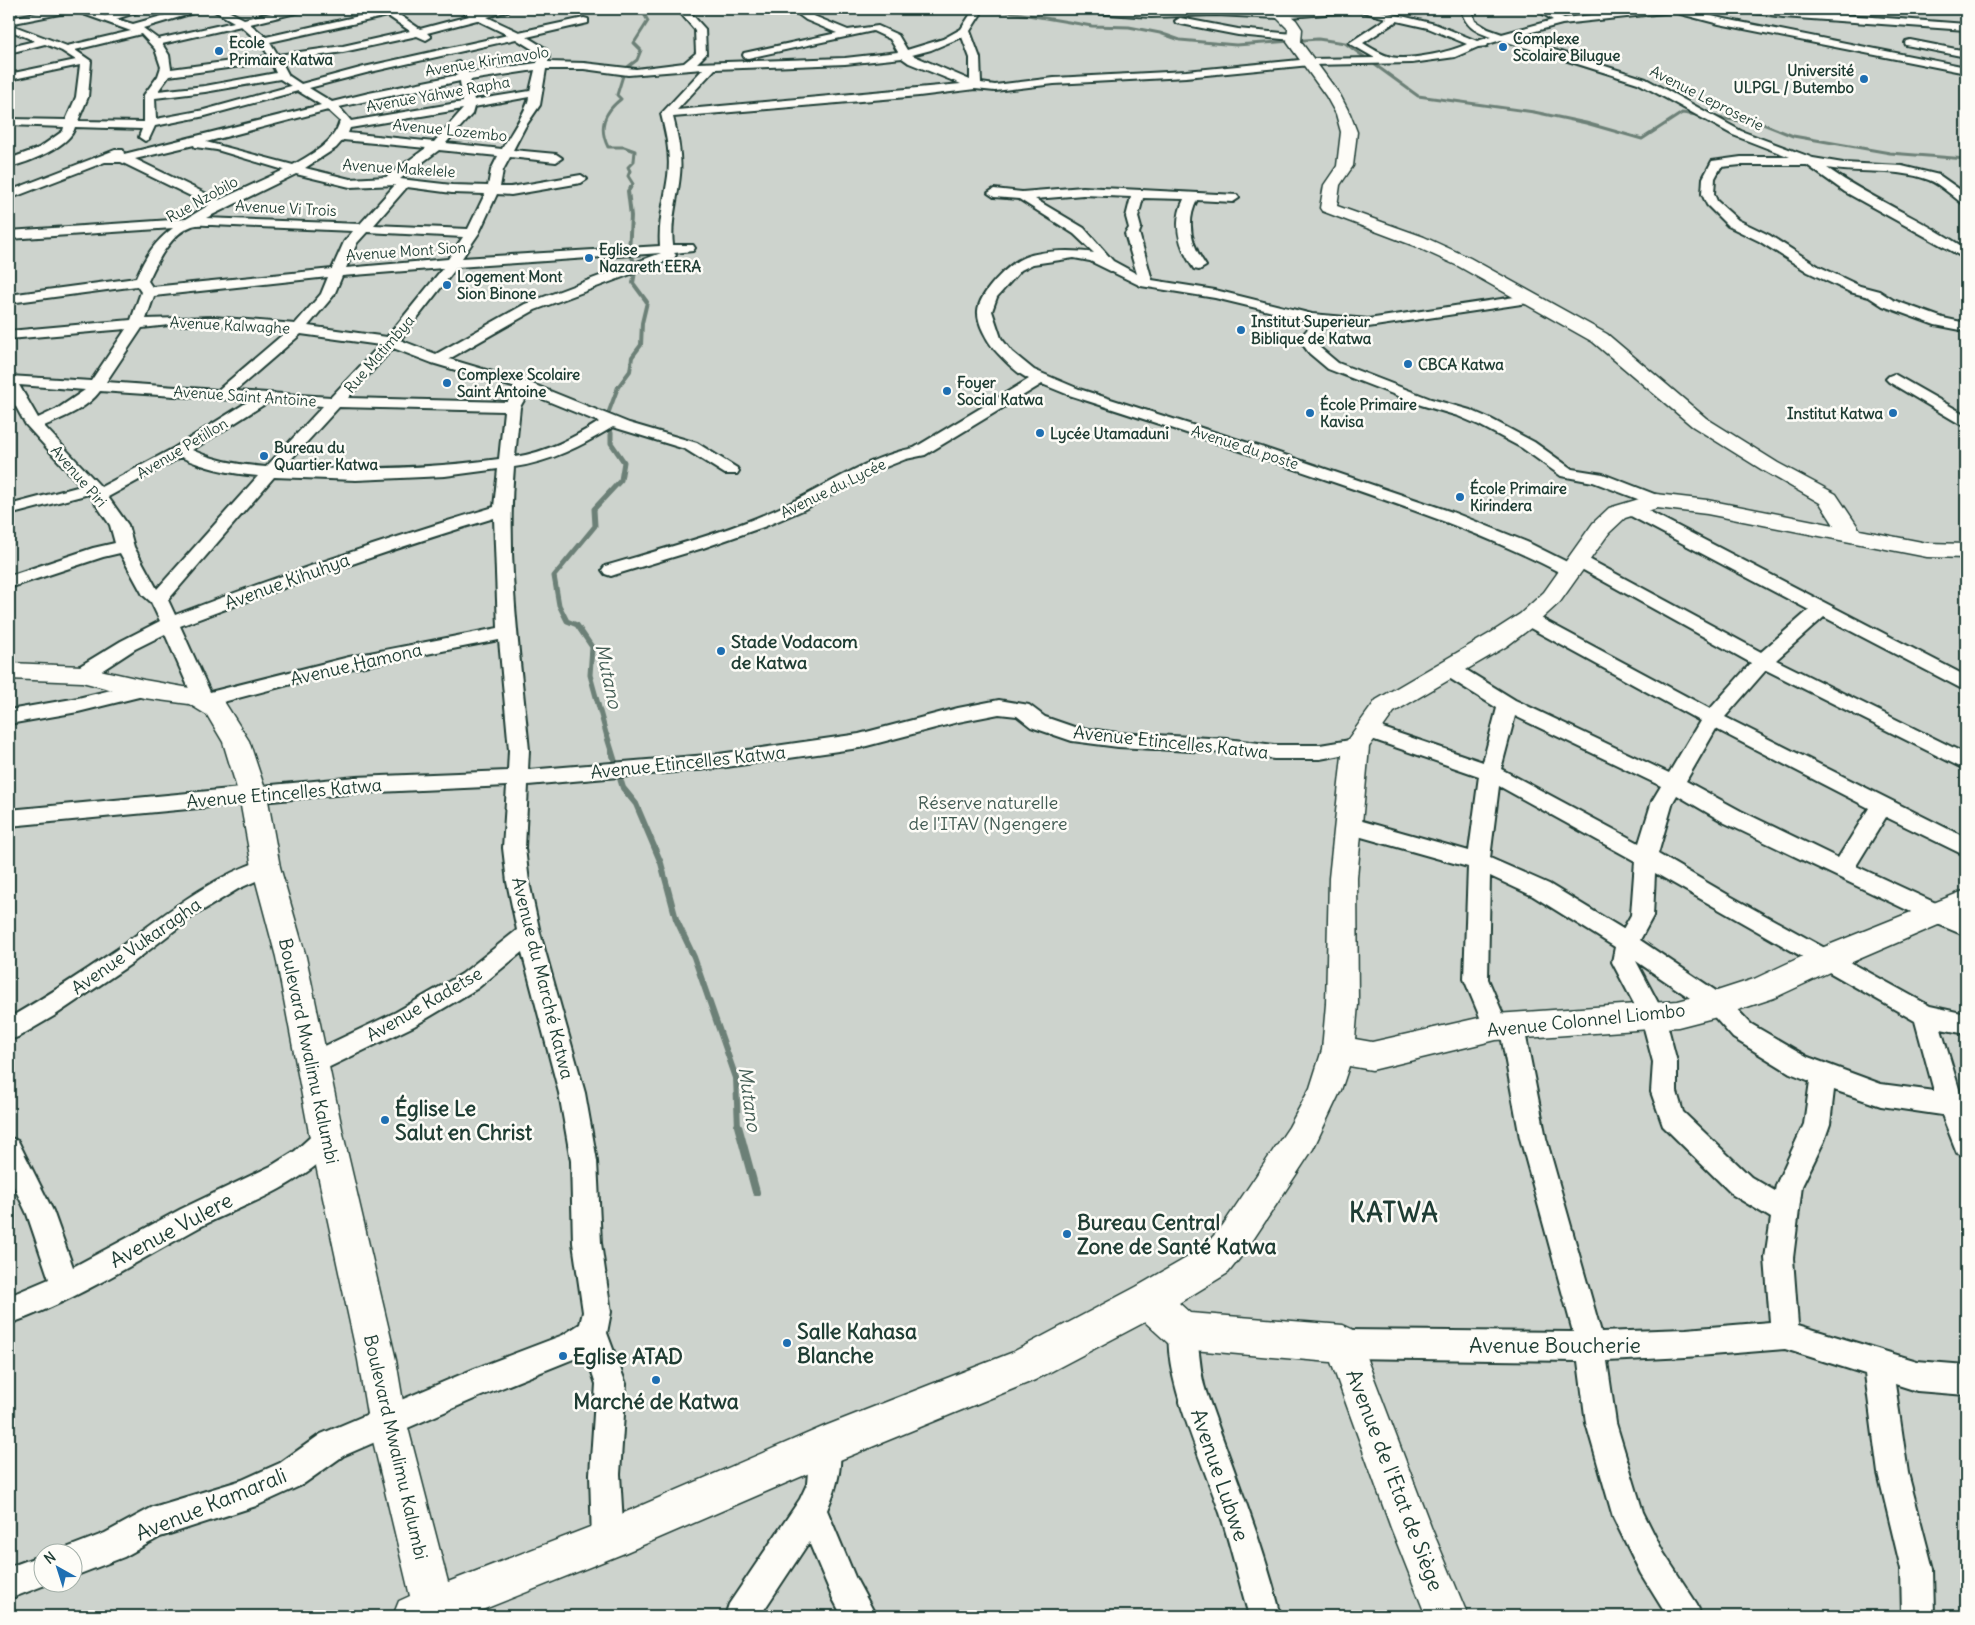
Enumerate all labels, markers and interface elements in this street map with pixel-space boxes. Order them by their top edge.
place label: Complexe Scolaire Bilugue [1513,29,1620,66]
place label: Ecole Primaire Katwa [229,33,333,69]
marker: Complexe Scolaire Bilugue [1497,41,1509,53]
street label: Avenue Kirimavolo [424,42,550,80]
marker: Ecole Primaire Katwa [213,45,225,57]
street label: Avenue Leproserie [1647,61,1767,135]
place label: Université ULPGL / Butembo [1734,61,1855,97]
street label: Avenue Yahwe Rapha [365,72,512,116]
marker: Université ULPGL / Butembo [1858,73,1870,85]
street label: Avenue Lozembo [392,115,508,145]
street label: Avenue Makelele [342,155,456,181]
street label: Rue Nzobilo [163,172,241,226]
street label: Avenue Vi Trois [235,196,337,220]
street label: Avenue Mont Sion [345,237,467,265]
place label: Eglise Nazareth EERA [599,240,702,276]
marker: Eglise Nazareth EERA [583,252,595,264]
place label: Logement Mont Sion Binone [457,267,563,303]
marker: Logement Mont Sion Binone [441,279,453,291]
street label: Rue Matimbya [340,311,418,397]
street label: Avenue Kalwaghe [169,312,291,338]
place label: Institut Superieur Biblique de Katwa [1251,312,1372,349]
marker: Institut Superieur Biblique de Katwa [1235,324,1247,336]
place label: CBCA Katwa [1418,355,1504,374]
marker: CBCA Katwa [1402,358,1414,370]
place label: Complexe Scolaire Saint Antoine [457,365,580,401]
place label: Foyer Social Katwa [957,373,1044,409]
marker: Complexe Scolaire Saint Antoine [441,377,453,389]
street label: Avenue Saint Antoine [173,382,317,410]
marker: Foyer Social Katwa [941,385,953,397]
place label: École Primaire Kavisa [1320,394,1417,431]
place label: Institut Katwa [1787,404,1883,423]
marker: École Primaire Kavisa [1304,407,1316,419]
marker: Institut Katwa [1887,407,1899,419]
street label: Avenue Petillon [133,413,231,483]
street label: Avenue du poste [1189,421,1301,473]
place label: Lycée Utamaduni [1050,424,1169,444]
marker: Lycée Utamaduni [1034,427,1046,439]
place label: Bureau du Quartier Katwa [274,438,378,474]
street label: Avenue Piri [47,441,111,511]
marker: Bureau du Quartier Katwa [258,450,270,462]
street label: Avenue du Lycée [777,454,889,522]
place label: École Primaire Kirindera [1470,478,1567,515]
marker: École Primaire Kirindera [1454,491,1466,503]
street label: Avenue Kihuhya [221,548,353,614]
place label: Stade Vodacom de Katwa [731,630,858,674]
street label: Avenue Hamona [288,638,424,690]
water label: Mutano [590,642,628,712]
marker: Stade Vodacom de Katwa [715,645,727,657]
street label: Avenue Etincelles Katwa [1072,720,1270,764]
street label: Avenue Etincelles Katwa [589,740,787,784]
street label: Avenue Etincelles Katwa [185,773,383,813]
park label: Réserve naturelle de l'ITAV (Ngengere [908,791,1068,835]
street label: Avenue du Marché Katwa [507,875,579,1081]
street label: Avenue Vukaragha [67,893,205,999]
street label: Boulevard Mwalimu Kalumbi [274,936,344,1166]
street label: Avenue Kadetse [362,962,486,1046]
street label: Avenue Colonnel Liombo [1486,998,1686,1042]
water label: Mutano [734,1065,767,1134]
place label: Église Le Salut en Christ [395,1094,533,1146]
marker: Église Le Salut en Christ [379,1114,391,1126]
street label: Avenue Vulere [105,1186,237,1274]
district label: KATWA [1349,1196,1439,1229]
place label: Bureau Central Zone de Santé Katwa [1077,1209,1276,1260]
marker: Bureau Central Zone de Santé Katwa [1061,1228,1073,1240]
place label: Salle Kahasa Blanche [797,1318,917,1369]
street label: Boulevard Mwalimu Kalumbi [359,1332,433,1562]
street label: Avenue Boucherie [1469,1332,1641,1359]
marker: Salle Kahasa Blanche [781,1337,793,1349]
place label: Eglise ATAD [573,1343,683,1370]
marker: Eglise ATAD [557,1350,569,1362]
street label: Avenue de l'Etat de Siège [1340,1365,1450,1595]
marker: Marché de Katwa [650,1374,662,1386]
place label: Marché de Katwa [573,1388,739,1415]
street label: Avenue Lubwe [1185,1405,1255,1545]
street label: Avenue Kamarali [132,1461,290,1547]
north arrow [32,1542,82,1592]
text: N [40,1548,59,1568]

